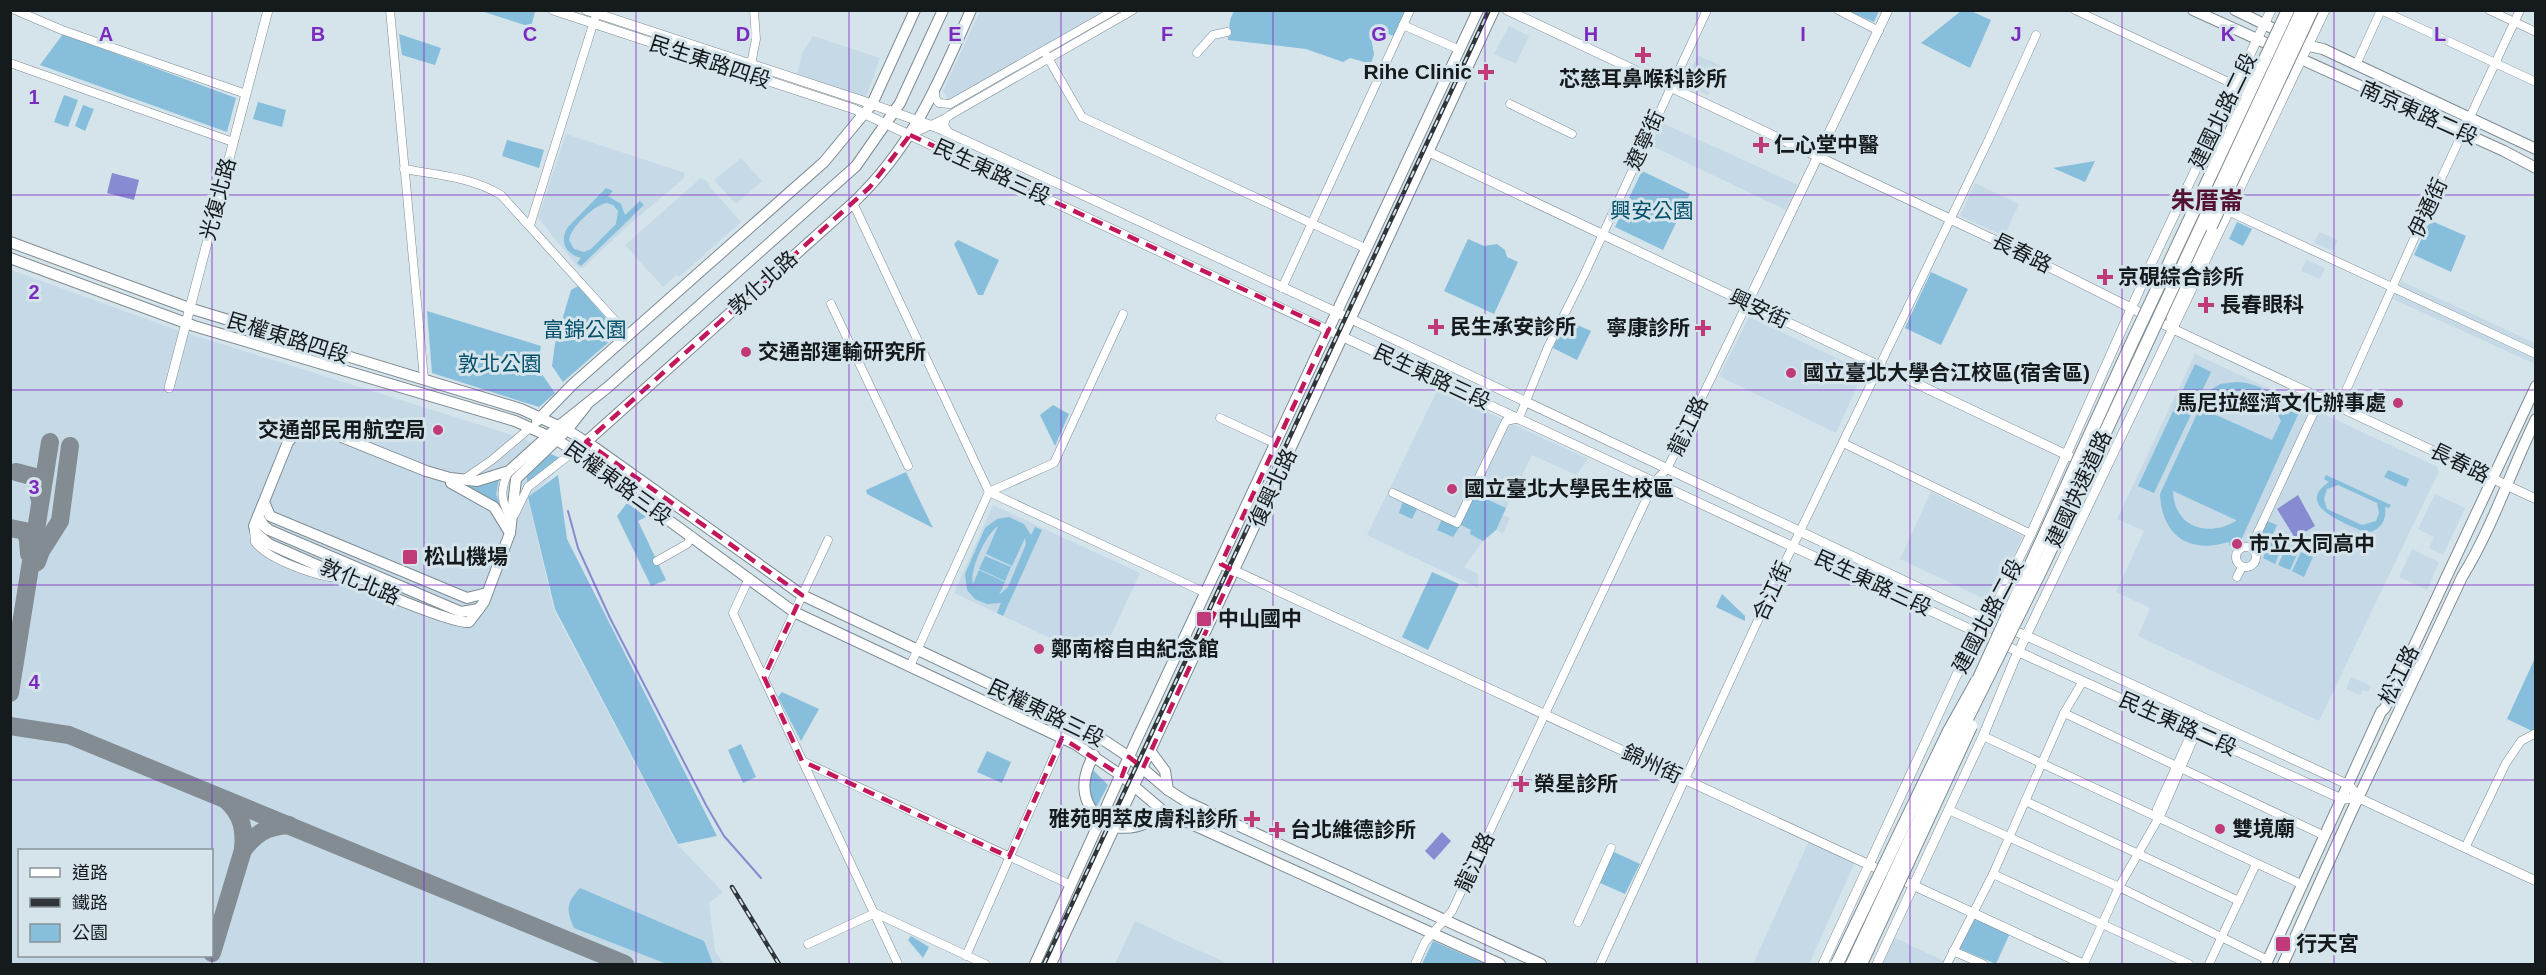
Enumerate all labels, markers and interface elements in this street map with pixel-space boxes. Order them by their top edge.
text: A [99,23,113,45]
text: B [311,23,325,45]
text: C [523,23,537,45]
text: D [736,23,750,45]
text: E [948,23,962,45]
text: F [1161,23,1173,45]
text: G [1371,23,1387,45]
text: H [1584,23,1598,45]
text: I [1800,23,1806,45]
text: J [2010,23,2022,45]
text: K [2221,23,2236,45]
text: L [2434,23,2446,45]
street label: 民生東路四段 [647,31,774,92]
marker: 芯慈耳鼻喉科診所 [1634,46,1652,64]
street label: 建國北路二段 [2185,49,2261,172]
place label: Rihe Clinic [1363,60,1472,83]
marker: Rihe Clinic [1477,63,1495,81]
place label: 芯慈耳鼻喉科診所 [1559,67,1727,90]
street label: 南京東路二段 [2357,76,2481,149]
text: 1 [28,86,40,108]
street label: 遼寧街 [1621,106,1668,173]
place label: 仁心堂中醫 [1774,133,1879,156]
street label: 民生東路三段 [930,134,1054,209]
marker: 仁心堂中醫 [1752,136,1770,154]
street label: 光復北路 [196,155,239,242]
street label: 伊通街 [2404,174,2451,241]
district label: 朱厝崙 [2171,187,2243,214]
park label: 興安公園 [1610,199,1694,222]
street label: 長春路 [1989,228,2056,277]
street label: 敦化北路 [724,246,802,319]
place label: 京硯綜合診所 [2118,265,2244,288]
marker: 京硯綜合診所 [2096,268,2114,286]
text: 2 [28,281,40,303]
street label: 興安街 [1726,285,1793,332]
place label: 長春眼科 [2220,293,2304,316]
marker: 長春眼科 [2197,296,2215,314]
street label: 民權東路四段 [225,308,352,367]
place label: 民生承安診所 [1450,315,1576,338]
place label: 寧康診所 [1606,316,1690,339]
park label: 富錦公園 [543,318,627,341]
marker: 民生承安診所 [1427,318,1445,336]
marker: 寧康診所 [1694,319,1712,337]
street label: 民生東路三段 [1370,339,1494,414]
place label: 交通部運輸研究所 [758,340,926,363]
marker: 交通部運輸研究所 [739,345,753,359]
park label: 敦北公園 [458,352,542,375]
place label: 國立臺北大學合江校區(宿舍區) [1803,361,2090,384]
marker: 國立臺北大學合江校區(宿舍區) [1784,366,1798,380]
place label: 馬尼拉經濟文化辦事處 [2176,391,2386,414]
street label: 龍江路 [1663,392,1712,459]
marker: 馬尼拉經濟文化辦事處 [2391,396,2405,410]
place label: 交通部民用航空局 [258,418,426,441]
marker: 交通部民用航空局 [431,423,445,437]
street label: 建國快速道路 [2041,427,2116,551]
street label: 民權東路三段 [561,436,676,529]
street label: 長春路 [2427,438,2494,487]
street label: 復興北路 [1244,445,1301,531]
text: 3 [28,476,40,498]
place label: 國立臺北大學民生校區 [1464,477,1674,500]
marker: 國立臺北大學民生校區 [1445,482,1459,496]
place label: 市立大同高中 [2249,532,2375,555]
marker: 市立大同高中 [2230,537,2244,551]
place label: 松山機場 [424,545,508,568]
street label: 民生東路三段 [1811,545,1935,620]
marker: 松山機場 [401,548,419,566]
street label: 敦化北路 [317,555,403,609]
street label: 建國北路二段 [1948,555,2027,677]
street label: 合江街 [1748,557,1795,624]
place label: 中山國中 [1218,607,1302,630]
marker: 中山國中 [1195,610,1213,628]
place label: 鄭南榕自由紀念館 [1051,637,1219,660]
street label: 松江路 [2374,641,2423,708]
marker: 鄭南榕自由紀念館 [1032,642,1046,656]
text: 4 [28,671,40,693]
street label: 民權東路三段 [985,675,1108,751]
street label: 民生東路二段 [2116,687,2240,760]
street label: 錦州街 [1619,740,1686,787]
place label: 榮星診所 [1534,772,1618,795]
marker: 榮星診所 [1512,775,1530,793]
place label: 雅苑明萃皮膚科診所 [1049,807,1238,830]
marker: 雅苑明萃皮膚科診所 [1243,810,1261,828]
place label: 雙境廟 [2232,817,2295,840]
place label: 台北維德診所 [1290,818,1416,841]
marker: 台北維德診所 [1268,821,1286,839]
marker: 雙境廟 [2213,822,2227,836]
street label: 龍江路 [1451,828,1498,895]
legend [18,849,213,957]
text: 道路 [72,863,108,883]
text: 鐵路 [72,893,108,913]
text: 公園 [72,923,108,943]
place label: 行天宮 [2296,932,2359,955]
marker: 行天宮 [2274,935,2292,953]

